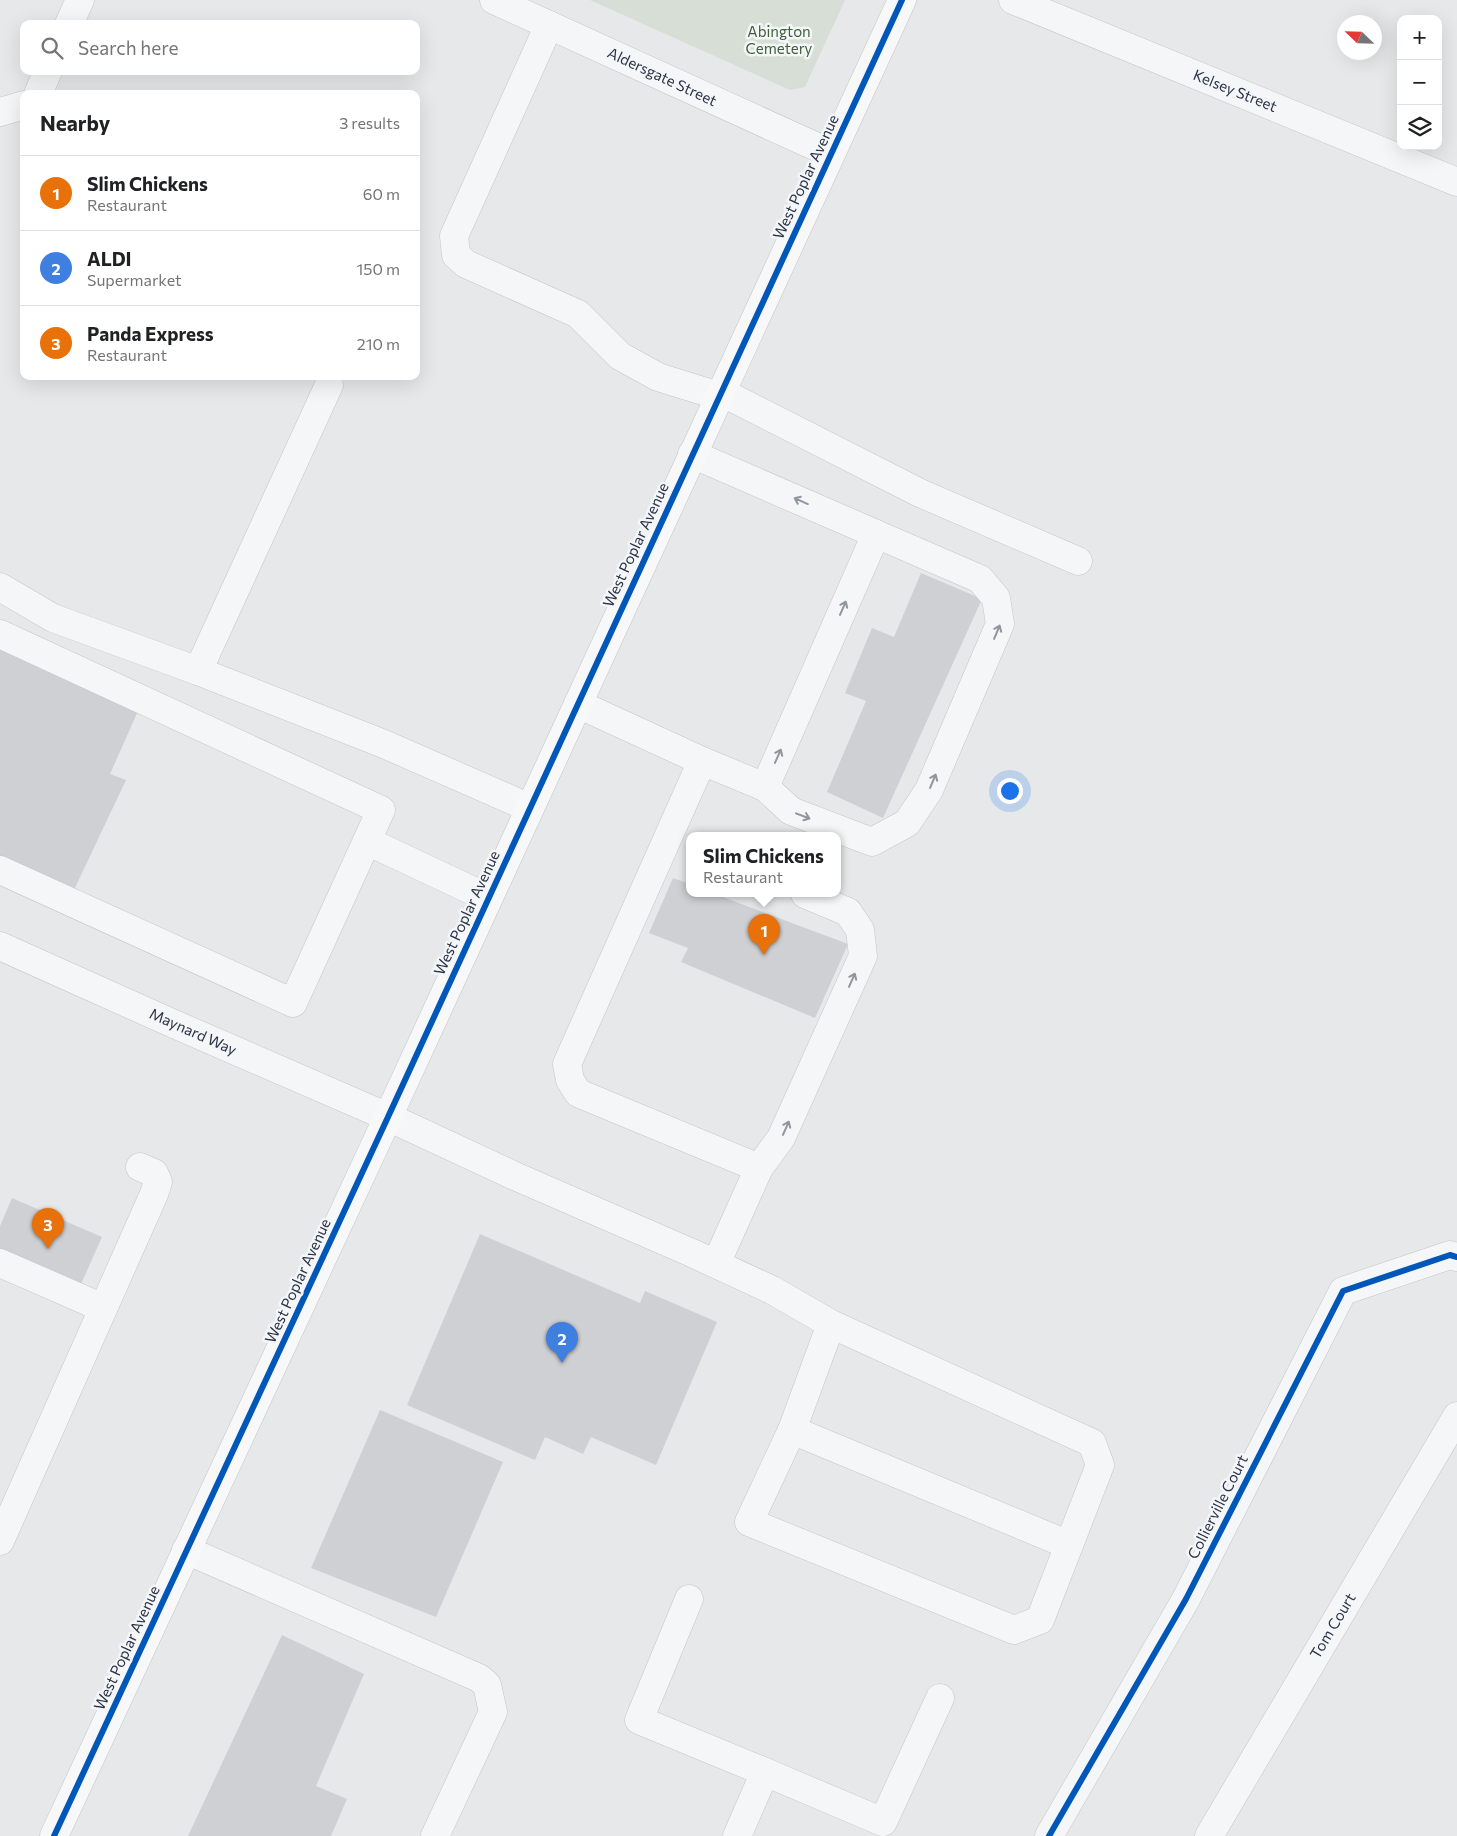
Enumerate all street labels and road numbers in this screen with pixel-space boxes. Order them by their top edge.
street label: Aldersgate Street [605,43,720,109]
street label: Kelsey Street [1191,65,1280,115]
street label: West Poplar Avenue [768,111,842,242]
street label: West Poplar Avenue [598,479,672,610]
street label: West Poplar Avenue [429,847,503,978]
street label: Maynard Way [147,1004,240,1058]
street label: West Poplar Avenue [260,1215,334,1346]
street label: Collierville Court [1183,1452,1251,1562]
street label: West Poplar Avenue [89,1582,163,1713]
street label: Tom Court [1306,1590,1359,1661]

